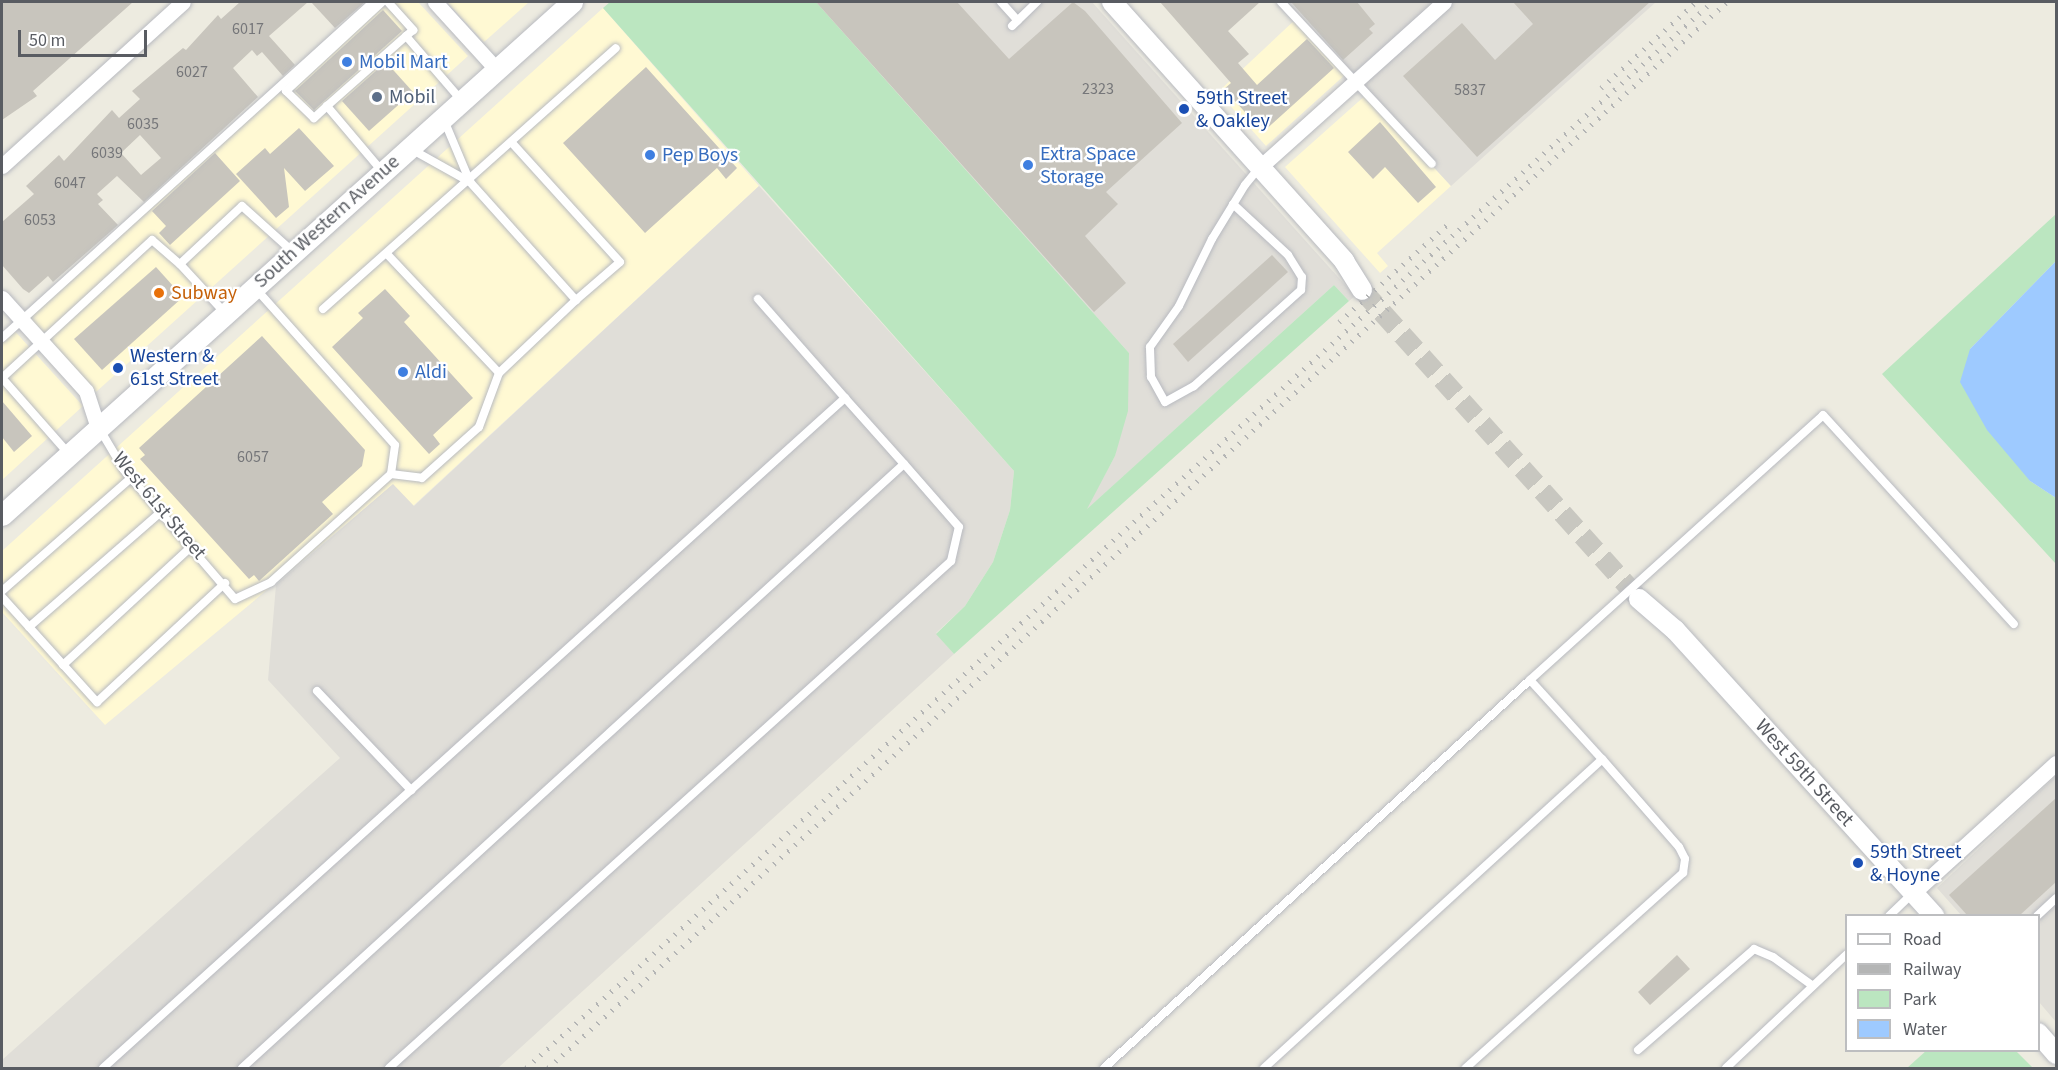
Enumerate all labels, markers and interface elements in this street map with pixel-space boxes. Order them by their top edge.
scale bar [21,18,150,56]
house number: 6017 [232,19,264,39]
text: 50 m [29,28,65,53]
place label: Mobil Mart [359,50,448,74]
marker: Mobil Mart [340,55,354,69]
house number: 6027 [176,62,208,82]
house number: 2323 [1082,79,1114,99]
house number: 5837 [1454,80,1486,100]
place label: Mobil [389,85,435,109]
place label: 59th Street & Oakley [1196,86,1288,133]
marker: Mobil [370,90,384,104]
marker: 59th Street & Oakley [1177,102,1191,116]
house number: 6035 [127,114,159,134]
place label: Extra Space Storage [1040,142,1136,189]
house number: 6039 [91,143,123,163]
place label: Pep Boys [662,143,738,167]
marker: Pep Boys [643,148,657,162]
street label: South Western Avenue [249,150,405,294]
marker: Extra Space Storage [1021,158,1035,172]
house number: 6047 [54,173,86,193]
house number: 6053 [24,210,56,230]
place label: Subway [171,281,237,305]
marker: Subway [152,286,166,300]
place label: Western & 61st Street [130,344,219,391]
place label: Aldi [415,360,447,384]
marker: Western & 61st Street [111,361,125,375]
marker: Aldi [396,365,410,379]
street label: West 61st Street [107,447,211,565]
house number: 6057 [237,447,269,467]
street label: West 59th Street [1750,714,1858,832]
place label: 59th Street & Hoyne [1870,840,1962,887]
marker: 59th Street & Hoyne [1851,856,1865,870]
legend [1845,914,2040,1052]
text: Road [1903,927,1942,952]
text: Railway [1903,957,1962,982]
text: Park [1903,987,1937,1012]
text: Water [1903,1017,1947,1042]

